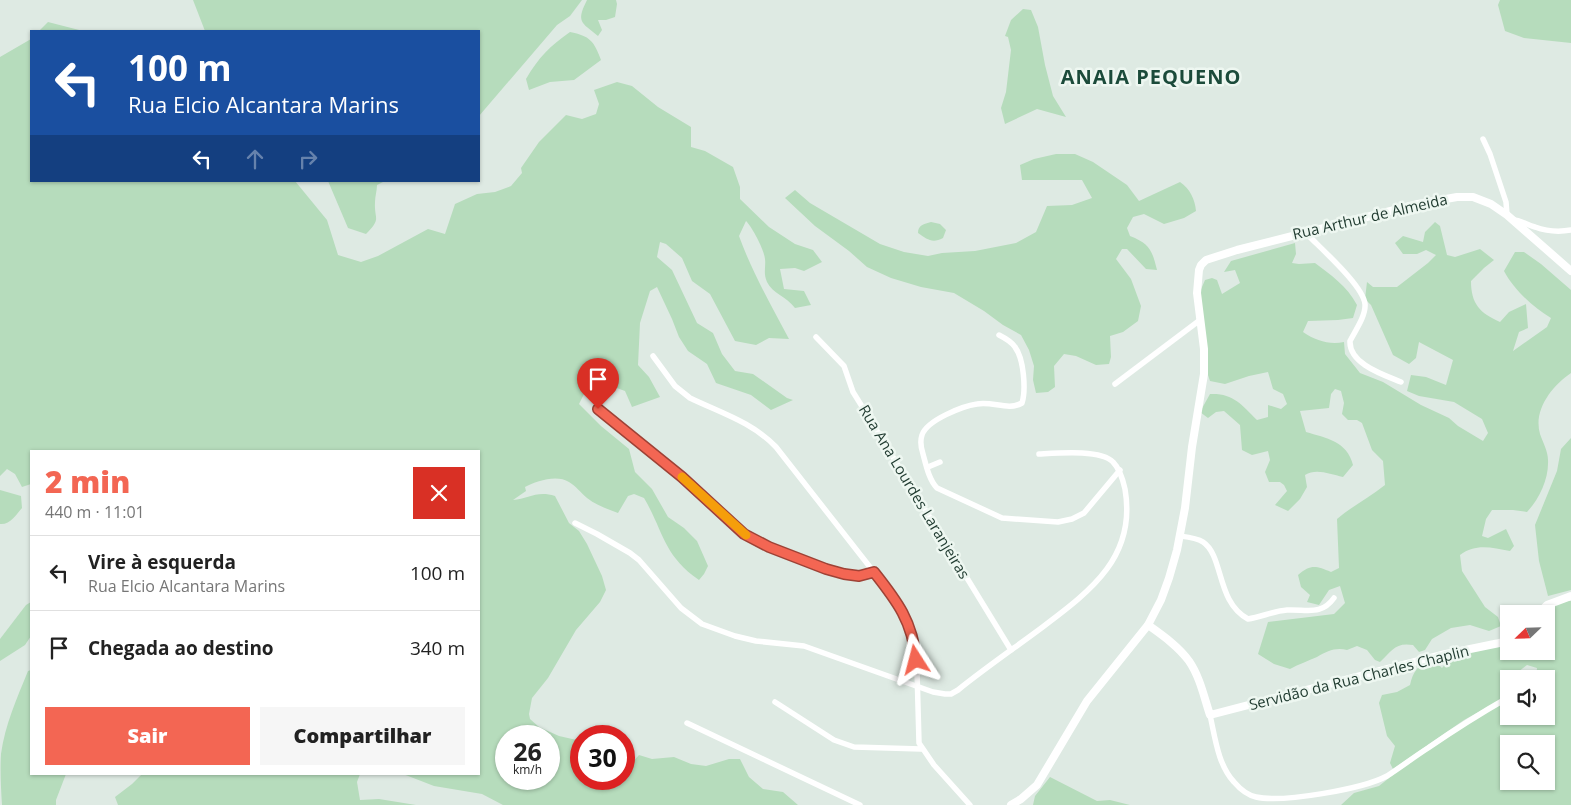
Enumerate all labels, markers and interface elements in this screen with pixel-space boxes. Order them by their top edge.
text: 100 m [128,44,232,91]
icon: left [45,50,110,115]
district label: ANAIA PEQUENO [1061,63,1241,90]
text: Rua Elcio Alcantara Marins [128,89,399,119]
icon: left [188,145,216,173]
icon: ahead [241,145,269,173]
icon: right [294,145,322,173]
street label: Rua Arthur de Almeida [1290,188,1449,244]
pin [577,358,619,409]
icon: arrive [584,365,612,393]
street label: Rua Ana Lourdes Laranjeiras [855,401,975,582]
text: 2 min [45,461,130,502]
button: close [413,467,465,519]
text: 440 m · 11:01 [45,501,145,523]
text: Vire à esquerda [88,549,236,575]
icon: left [45,559,73,587]
text: 100 m [410,560,465,586]
text: Rua Elcio Alcantara Marins [88,575,285,597]
north arrow [1500,605,1555,660]
map controls [1500,605,1555,790]
position arrow [889,633,941,685]
icon: arrive [45,634,73,662]
text: Chegada ao destino [88,635,274,661]
text: 340 m [410,635,465,661]
street label: Servidão da Rua Charles Chaplin [1247,640,1471,714]
button: sound [1500,670,1555,725]
button: Sair [45,707,250,765]
button: Compartilhar [260,707,465,765]
speed limit sign: 30 [570,725,635,790]
text: 26 [513,734,542,768]
button: search [1500,735,1555,790]
text: km/h [513,761,542,778]

